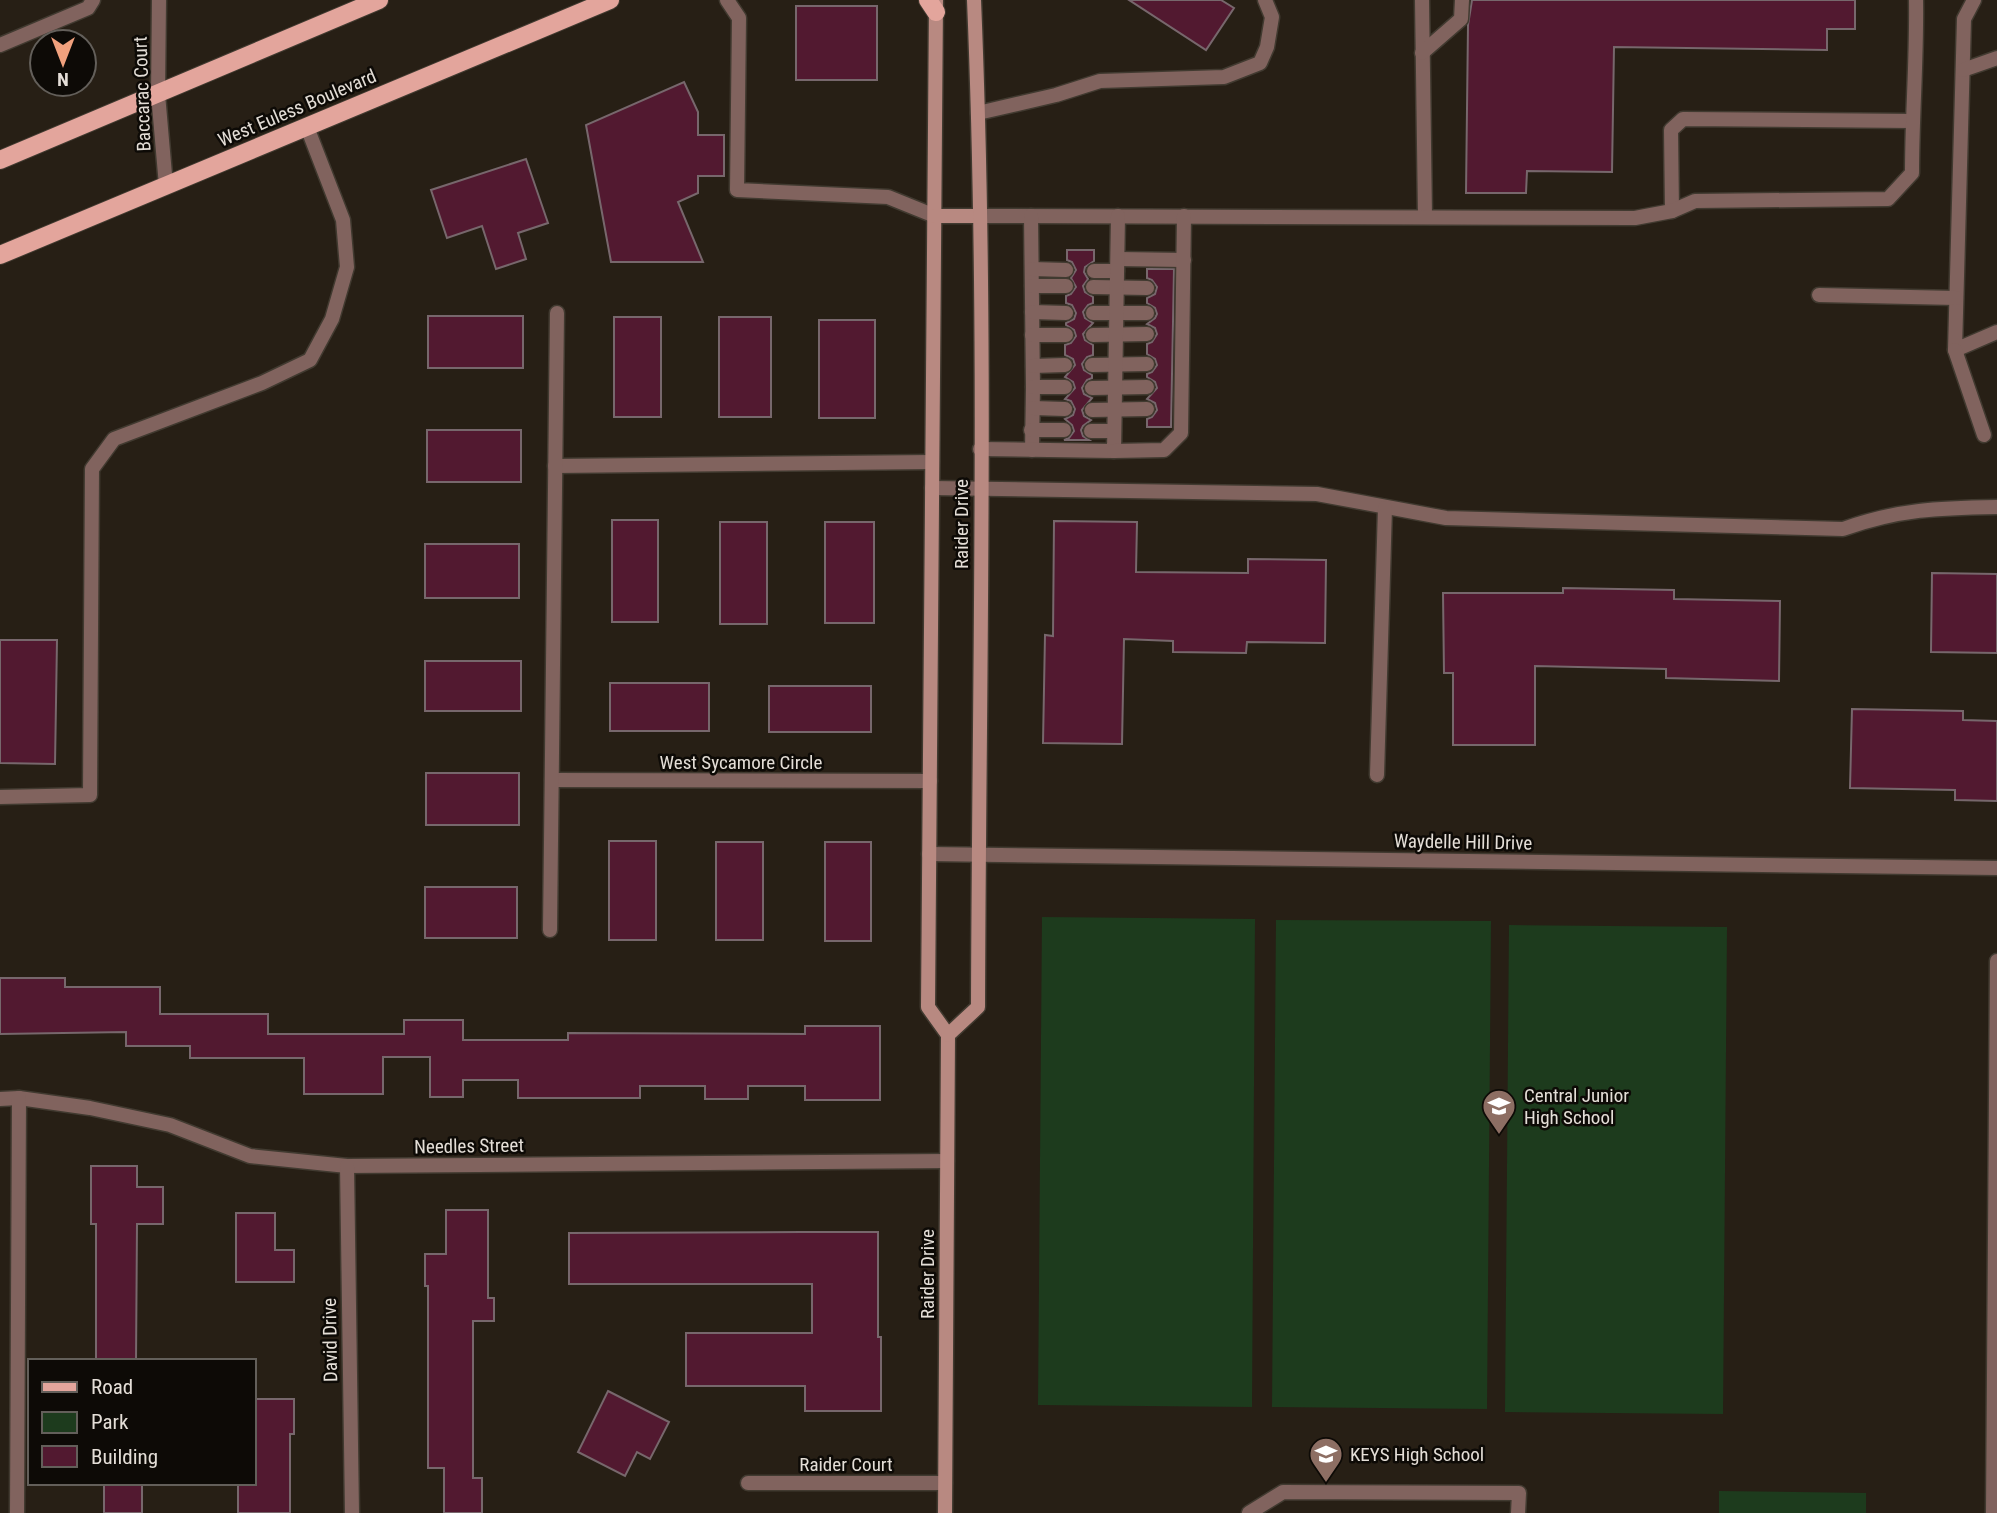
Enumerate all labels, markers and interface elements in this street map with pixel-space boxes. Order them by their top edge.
north arrow [28,28,98,98]
street label: Baccarac Court [128,36,156,152]
street label: West Euless Boulevard [214,64,380,152]
text: N [57,68,69,91]
street label: Raider Drive [950,479,973,569]
street label: West Sycamore Circle [660,751,822,774]
street label: Waydelle Hill Drive [1394,829,1532,855]
place label: Central Junior High School [1524,1084,1629,1129]
school or university icon: Central Junior High School [1480,1087,1518,1136]
street label: Needles Street [414,1134,524,1158]
street label: Raider Drive [916,1229,939,1319]
street label: David Drive [318,1298,342,1382]
legend [28,1359,256,1485]
text: Road [91,1375,133,1399]
text: Park [91,1410,129,1434]
school or university icon: KEYS High School [1307,1435,1345,1484]
place label: KEYS High School [1350,1443,1484,1466]
text: Building [91,1445,158,1469]
street label: Raider Court [799,1453,893,1476]

